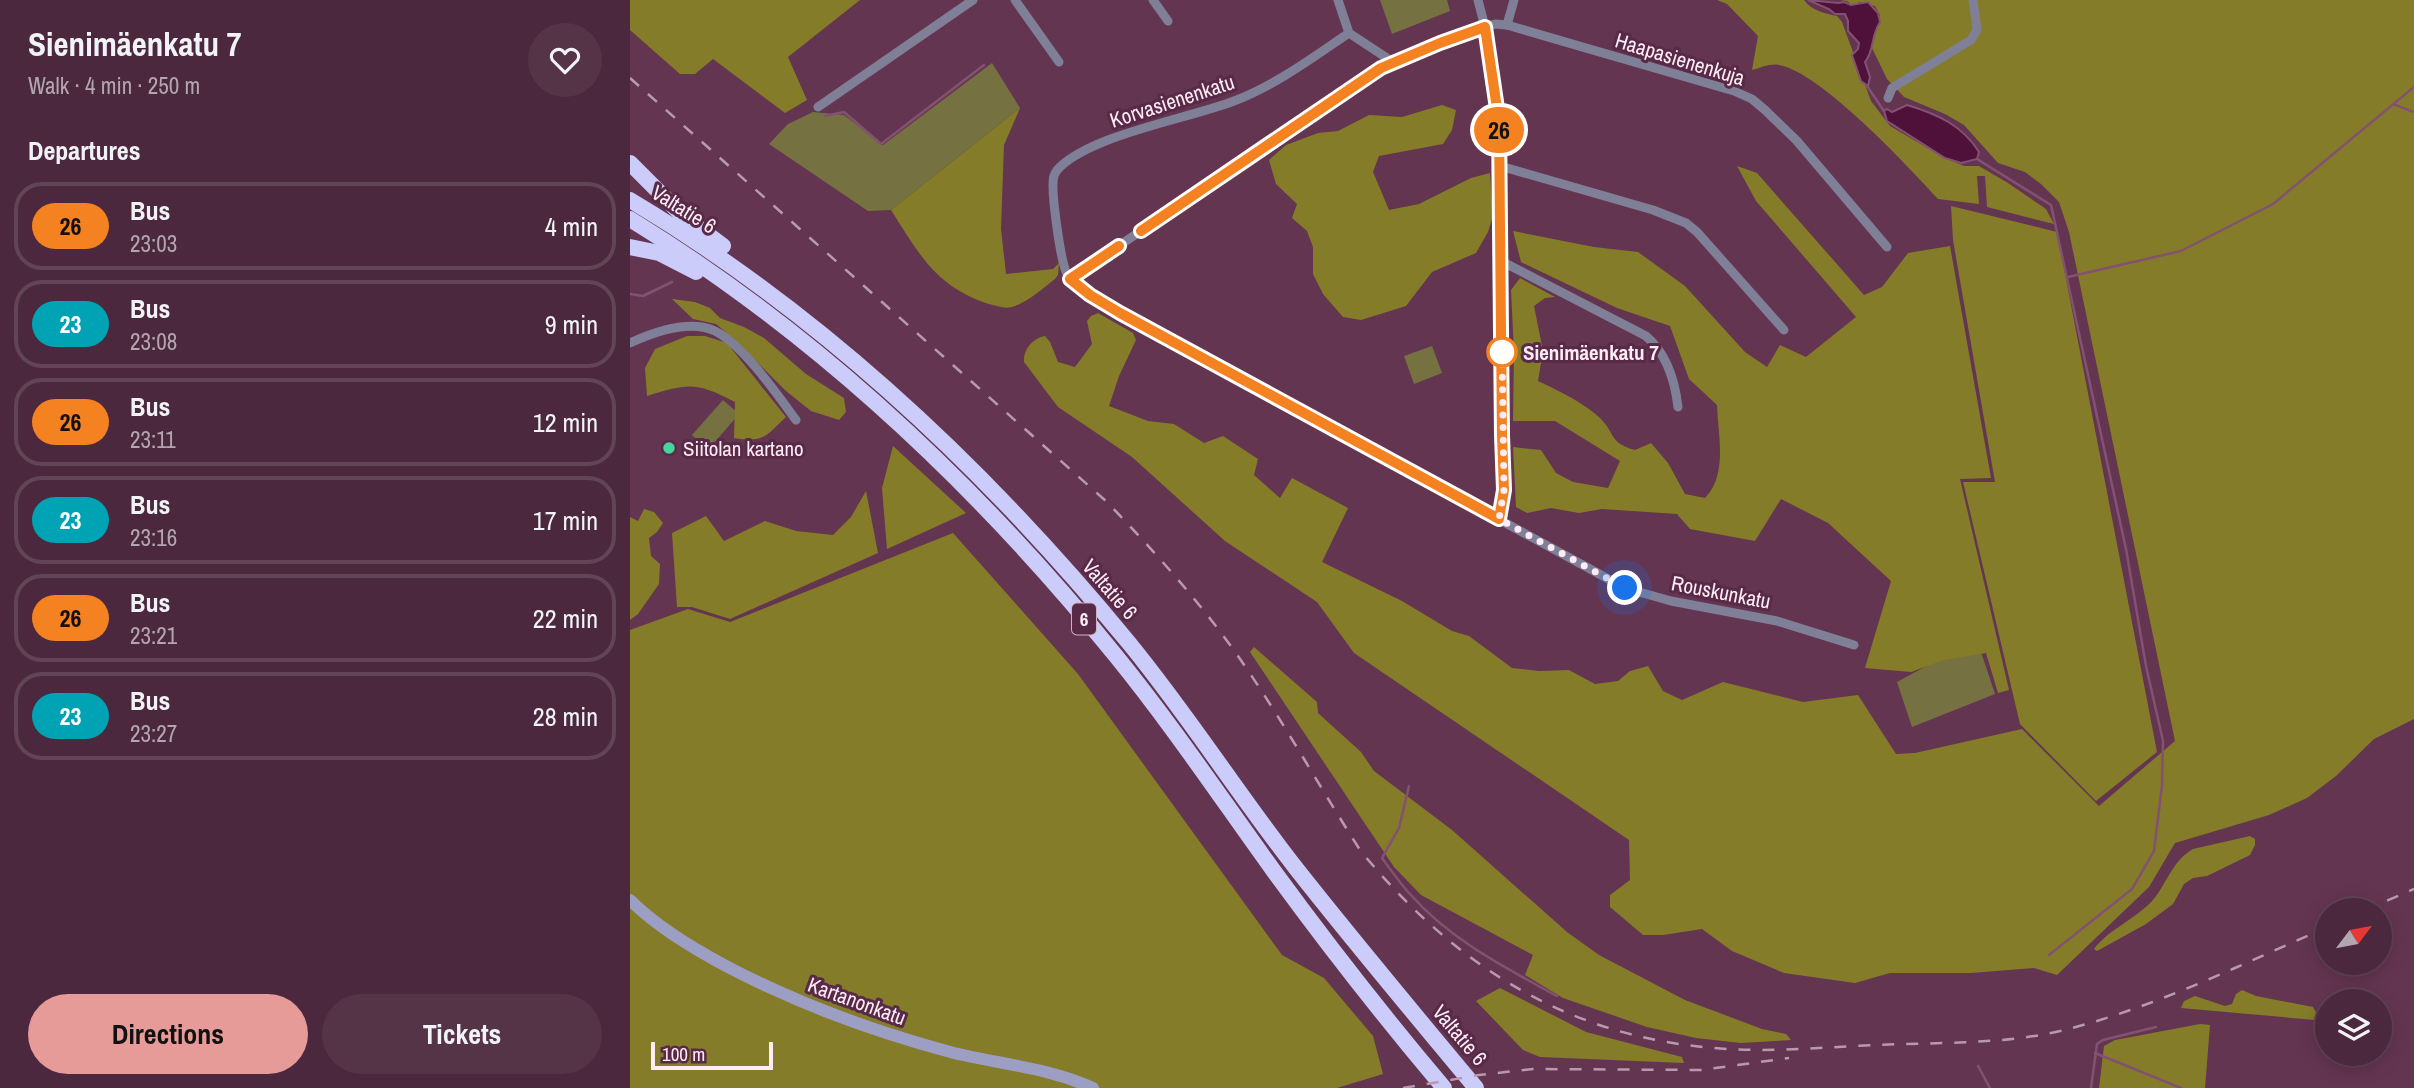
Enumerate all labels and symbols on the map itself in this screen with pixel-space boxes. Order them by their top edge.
street label: Haapasienenkuja [1612,26,1749,93]
street label: Korvasienenkatu [1106,67,1238,135]
line badge: 26 [1468,107,1530,153]
street label: Valtatie 6 [646,178,722,240]
marker: Sienimäenkatu 7 [1487,337,1517,367]
place label: Sienimäenkatu 7 [1523,338,1659,367]
place label: Siitolan kartano [683,434,804,463]
marker: Siitolan kartano [661,440,677,456]
street label: Valtatie 6 [1077,554,1143,624]
street label: Rouskunkatu [1669,568,1773,616]
your location [1607,570,1642,605]
road number: 6 [1072,604,1096,634]
north arrow [2315,898,2392,975]
street label: Kartanonkatu [804,970,910,1032]
street label: Valtatie 6 [1426,998,1494,1072]
scale bar [651,1039,774,1071]

